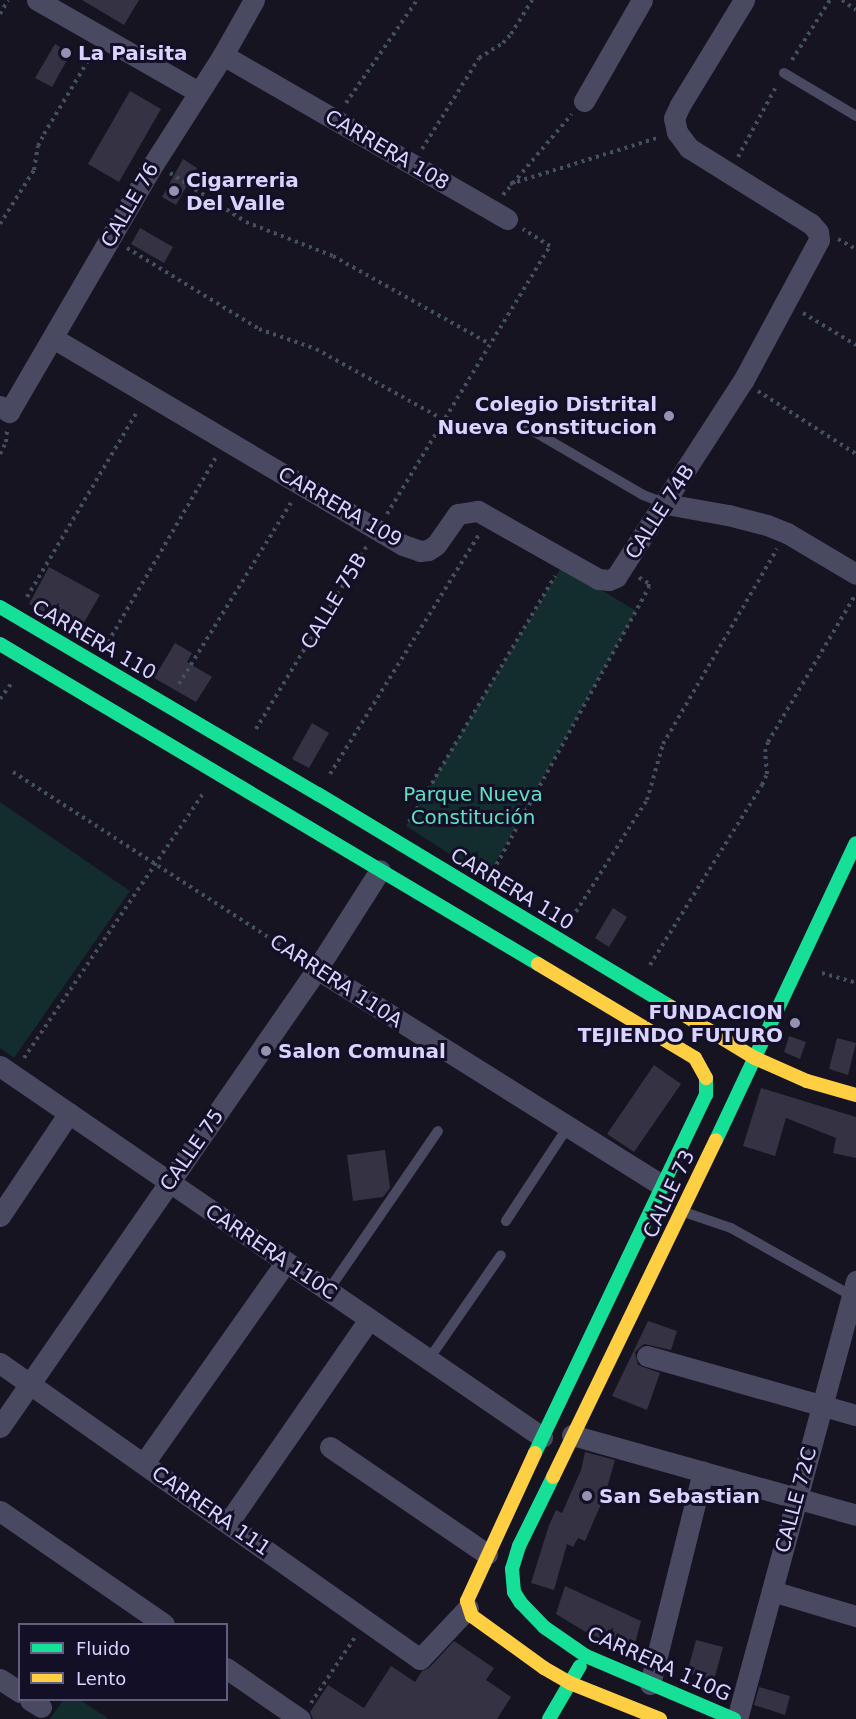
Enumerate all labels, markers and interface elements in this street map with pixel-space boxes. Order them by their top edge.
place label: La Paisita [78,41,187,65]
marker: La Paisita [59,46,73,60]
street label: CARRERA 108 [321,105,453,195]
street label: CALLE 76 [96,158,164,252]
place label: Cigarreria Del Valle [186,168,299,215]
marker: Cigarreria Del Valle [167,184,181,198]
place label: Colegio Distrital Nueva Constitucion [437,392,657,439]
marker: Colegio Distrital Nueva Constitucion [662,409,676,423]
street label: CALLE 74B [620,460,700,564]
street label: CARRERA 109 [274,462,406,552]
street label: CALLE 75B [296,548,372,654]
street label: CARRERA 110 [28,595,160,685]
park label: Parque Nueva Constitución [403,783,543,830]
street label: CARRERA 110 [446,843,578,935]
street label: CARRERA 110A [265,929,407,1033]
place label: FUNDACION TEJIENDO FUTURO [578,1000,783,1047]
marker: FUNDACION TEJIENDO FUTURO [788,1016,802,1030]
place label: Salon Comunal [278,1039,446,1063]
marker: Salon Comunal [259,1044,273,1058]
street label: CALLE 75 [155,1104,229,1196]
street label: CALLE 73 [638,1146,700,1242]
street label: CARRERA 110C [201,1199,341,1305]
street label: CALLE 72C [770,1445,822,1555]
street label: CARRERA 111 [147,1461,275,1561]
place label: San Sebastian [599,1484,760,1508]
marker: San Sebastian [580,1489,594,1503]
street label: CARRERA 110G [583,1622,735,1706]
legend [18,1623,228,1701]
text: Fluido [76,1638,130,1659]
text: Lento [76,1668,126,1689]

